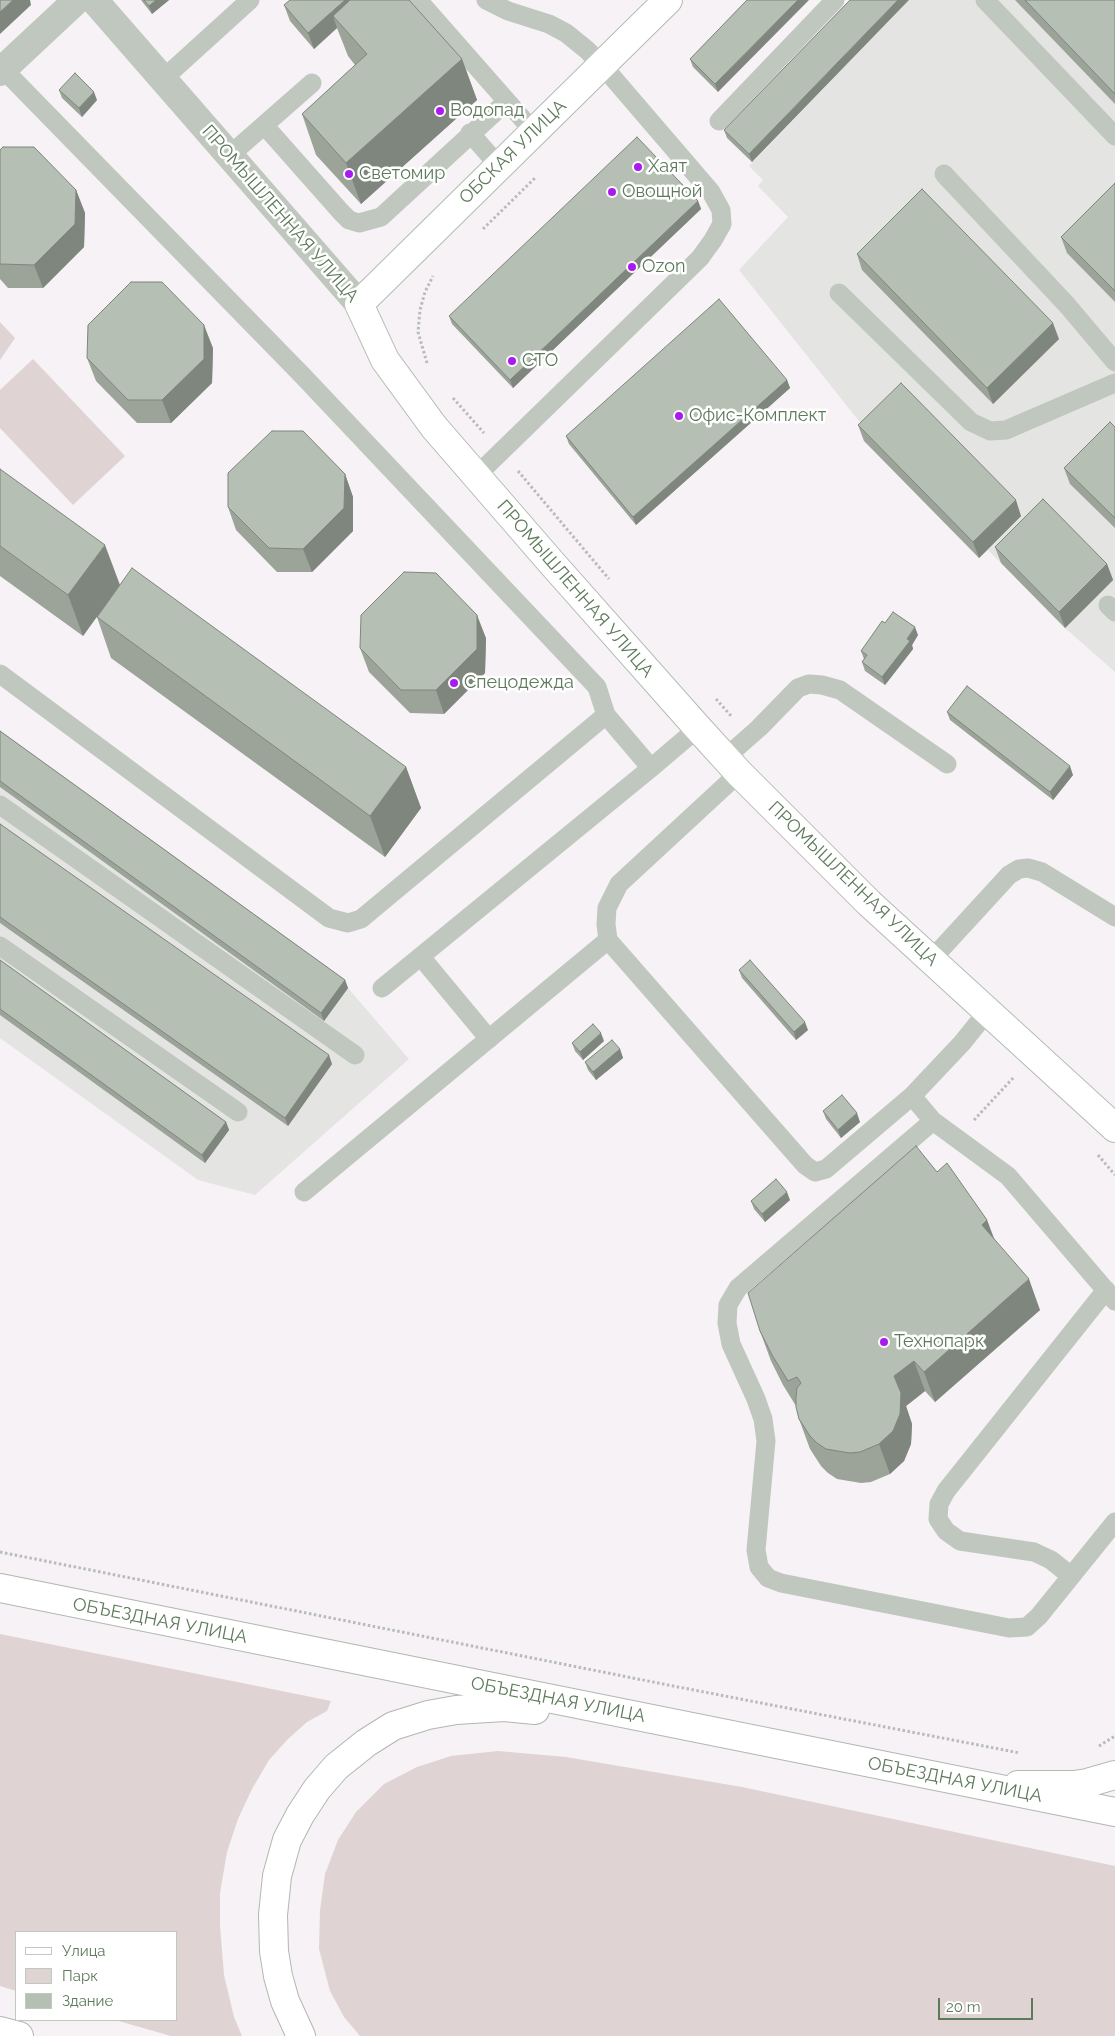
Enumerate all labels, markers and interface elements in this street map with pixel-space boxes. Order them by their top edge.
street label: ОБСКАЯ УЛИЦА [455,95,571,209]
place label: Водопад [450,100,524,122]
marker: Водопад [434,105,446,117]
street label: ПРОМЫШЛЕННАЯ УЛИЦА [197,121,363,307]
place label: Хаят [648,156,687,178]
marker: Хаят [632,161,644,173]
place label: Светомир [359,163,445,185]
marker: Светомир [343,168,355,180]
place label: Овощной [622,181,703,203]
marker: Овощной [606,186,618,198]
place label: Ozon [642,256,685,278]
marker: Ozon [626,261,638,273]
place label: СТО [522,350,558,372]
marker: СТО [506,355,518,367]
place label: Офис-Комплект [689,405,826,427]
marker: Офис-Комплект [673,410,685,422]
street label: ПРОМЫШЛЕННАЯ УЛИЦА [492,496,658,682]
place label: Спецодежда [464,672,574,694]
marker: Спецодежда [448,677,460,689]
street label: ПРОМЫШЛЕННАЯ УЛИЦА [764,797,942,971]
place label: Технопарк [894,1331,984,1353]
marker: Технопарк [878,1336,890,1348]
street label: ОБЪЕЗДНАЯ УЛИЦА [71,1594,249,1648]
street label: ОБЪЕЗДНАЯ УЛИЦА [469,1673,647,1727]
street label: ОБЪЕЗДНАЯ УЛИЦА [866,1753,1044,1807]
legend [15,1931,178,2021]
text: Улица [62,1942,106,1960]
text: Парк [62,1967,98,1985]
scale bar [940,1988,1035,2020]
text: Здание [62,1992,113,2010]
text: 20 m [946,1998,981,2016]

